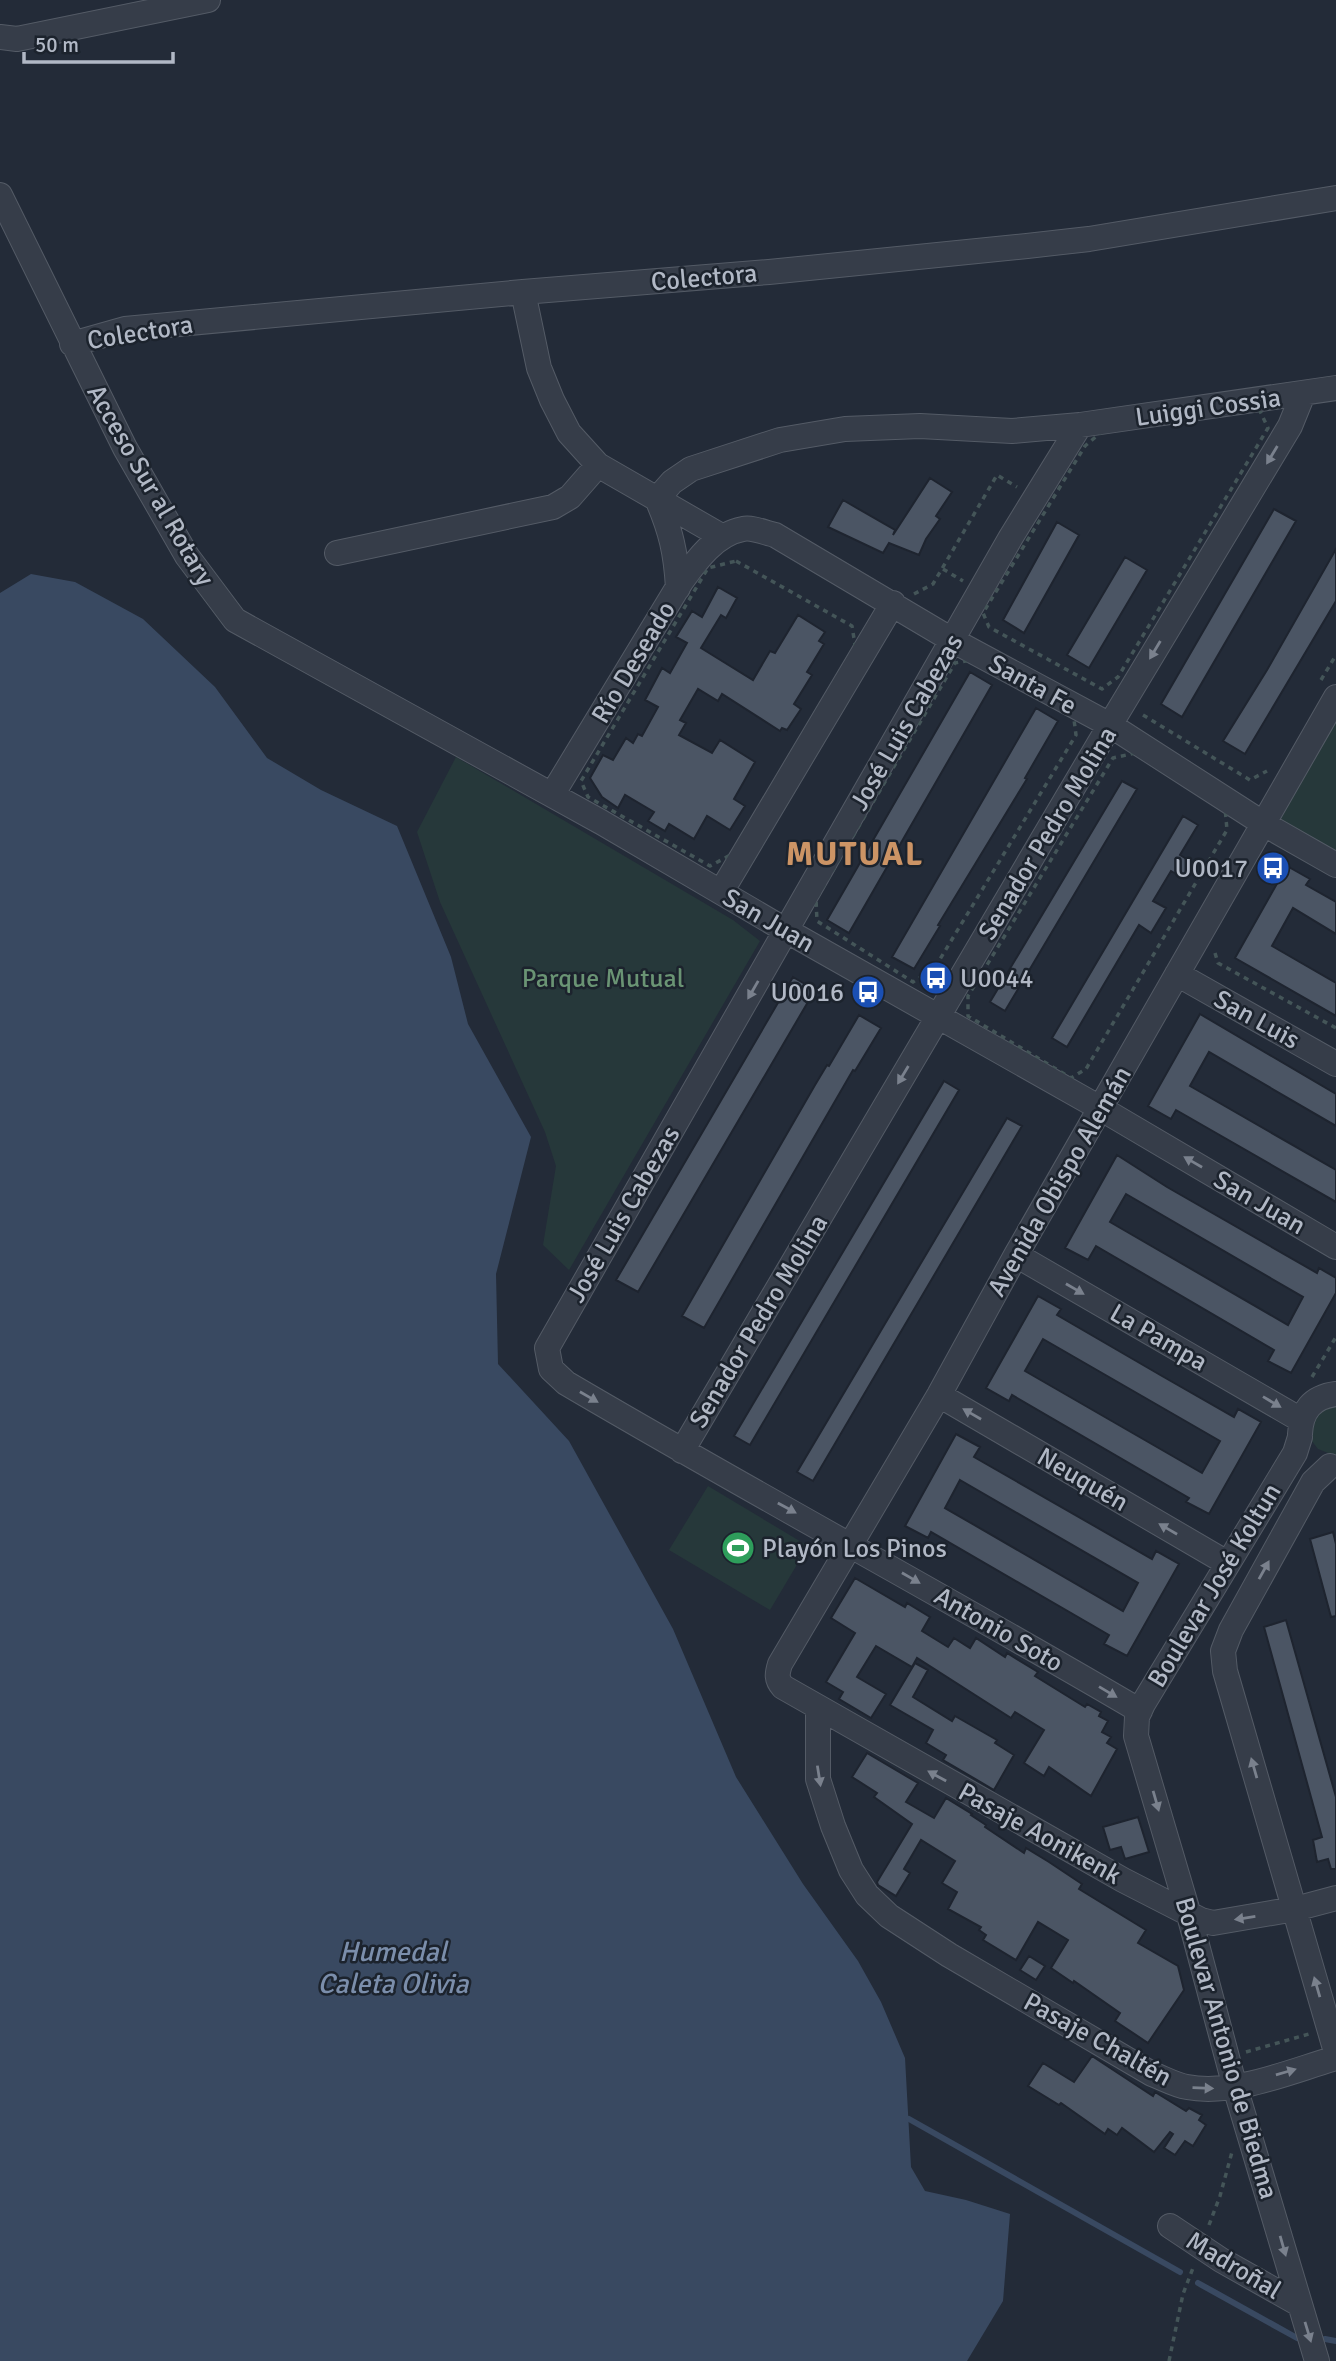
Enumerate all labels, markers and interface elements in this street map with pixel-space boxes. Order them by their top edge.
scale bar [24,21,173,65]
text: 50 m [35,32,79,58]
street label: Colectora [650,257,759,299]
street label: Colectora [85,309,195,357]
street label: Acceso Sur al Rotary [79,379,221,592]
street label: Luiggi Cossia [1133,382,1283,434]
one-way arrow [1266,446,1279,465]
street label: Río Deseado [585,596,683,729]
street label: José Luis Cabezas [843,629,970,816]
one-way arrow [1149,641,1161,660]
street label: Santa Fe [983,648,1082,722]
street label: Senador Pedro Molina [972,721,1124,946]
district label: MUTUAL [786,834,924,875]
bus stop icon: U0017 [1254,849,1292,887]
place label: U0017 [1174,853,1248,885]
street label: San Juan [717,882,820,960]
bus stop icon: U0044 [917,959,955,997]
park label: Parque Mutual [522,963,684,995]
place label: U0044 [960,963,1034,995]
bus stop icon: U0016 [849,973,887,1011]
place label: U0016 [770,977,844,1009]
one-way arrow [747,981,759,1000]
street label: San Luis [1208,983,1305,1056]
street label: Avenida Obispo Alemán [981,1061,1139,1302]
one-way arrow [897,1065,910,1084]
street label: José Luis Cabezas [560,1121,687,1308]
one-way arrow [1183,1156,1202,1169]
street label: San Juan [1208,1164,1311,1242]
street label: Senador Pedro Molina [683,1209,835,1434]
one-way arrow [1065,1283,1085,1295]
street label: La Pampa [1104,1297,1213,1379]
one-way arrow [579,1390,598,1403]
one-way arrow [1263,1395,1282,1408]
one-way arrow [962,1408,981,1420]
street label: Neuquén [1031,1441,1134,1519]
street label: Boulevar José Koltun [1141,1478,1288,1693]
one-way arrow [777,1503,797,1514]
one-way arrow [1159,1522,1178,1535]
sports icon: Playón Los Pinos [719,1529,757,1567]
place label: Playón Los Pinos [762,1533,947,1565]
one-way arrow [1258,1561,1270,1580]
one-way arrow [901,1572,920,1584]
street label: Antonio Soto [929,1580,1068,1679]
one-way arrow [1098,1685,1117,1698]
one-way arrow [1248,1757,1258,1778]
one-way arrow [814,1765,825,1787]
one-way arrow [927,1770,946,1782]
street label: Pasaje Aonikenk [953,1776,1126,1892]
one-way arrow [1151,1791,1161,1812]
street label: Boulevar Antonio de Biedma [1168,1894,1285,2203]
one-way arrow [1234,1912,1256,1923]
water label: Humedal Caleta Olivia [317,1935,469,2001]
one-way arrow [1312,1976,1322,1997]
street label: Pasaje Chaltén [1018,1986,1177,2094]
one-way arrow [1275,2067,1296,2077]
one-way arrow [1192,2083,1214,2094]
street label: Madroñal [1180,2225,1287,2307]
one-way arrow [1278,2236,1288,2257]
one-way arrow [1304,2322,1314,2343]

